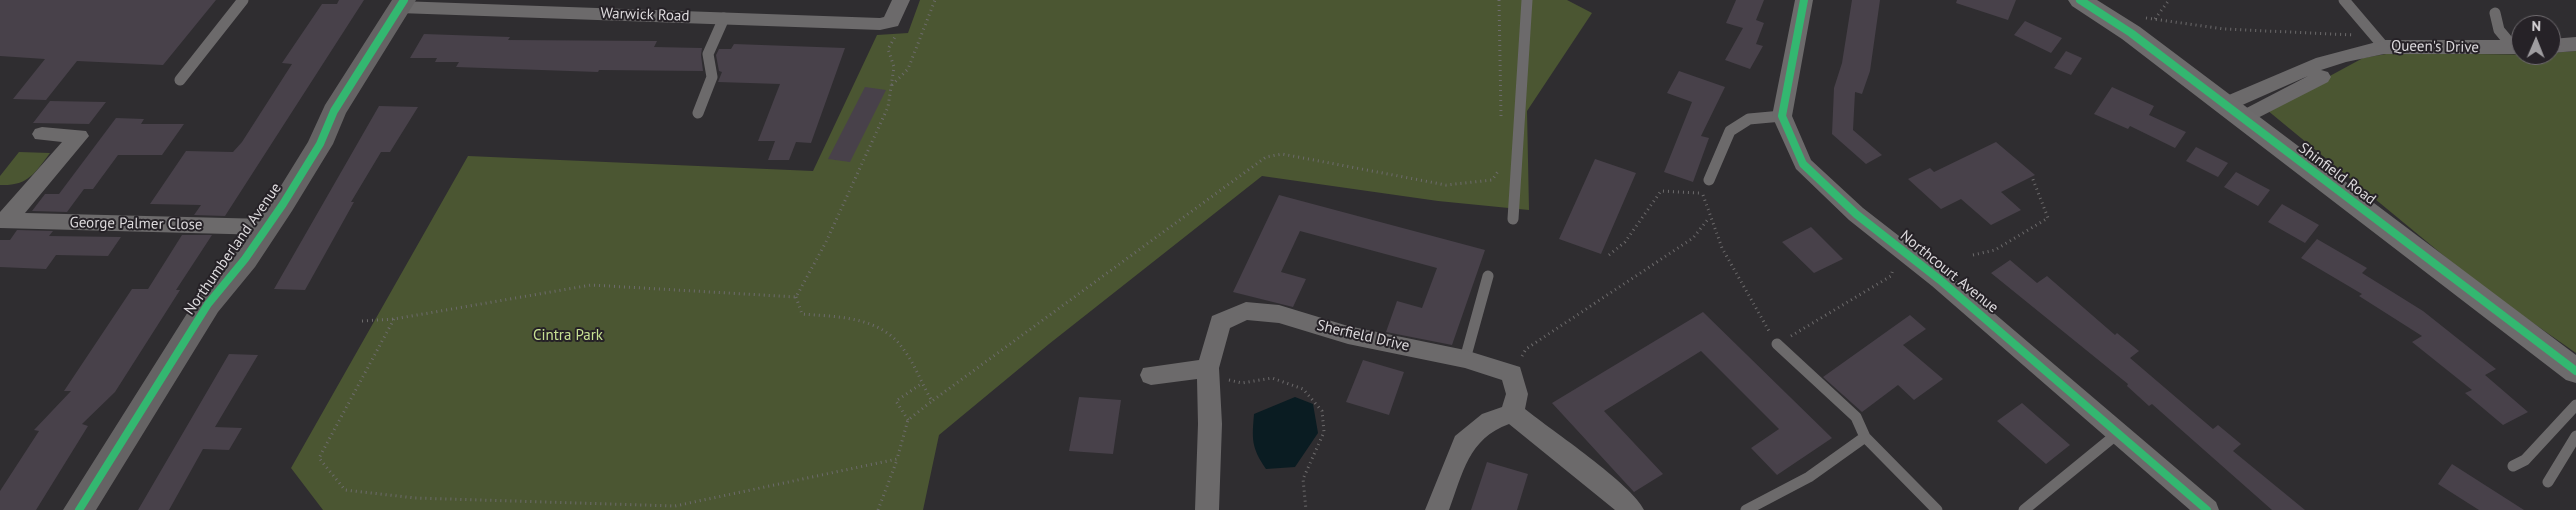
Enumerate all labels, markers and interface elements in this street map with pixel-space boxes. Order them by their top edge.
street label: Warwick Road [600,4,690,26]
north arrow [2511,15,2561,65]
text: N [2531,17,2541,35]
street label: Queen's Drive [2391,37,2479,57]
street label: Shinfield Road [2295,139,2379,209]
street label: Northumberland Avenue [181,180,285,318]
street label: George Palmer Close [69,214,203,234]
street label: Northcourt Avenue [1896,227,2002,317]
street label: Sherfield Drive [1315,317,1411,355]
park label: Cintra Park [533,327,603,345]

